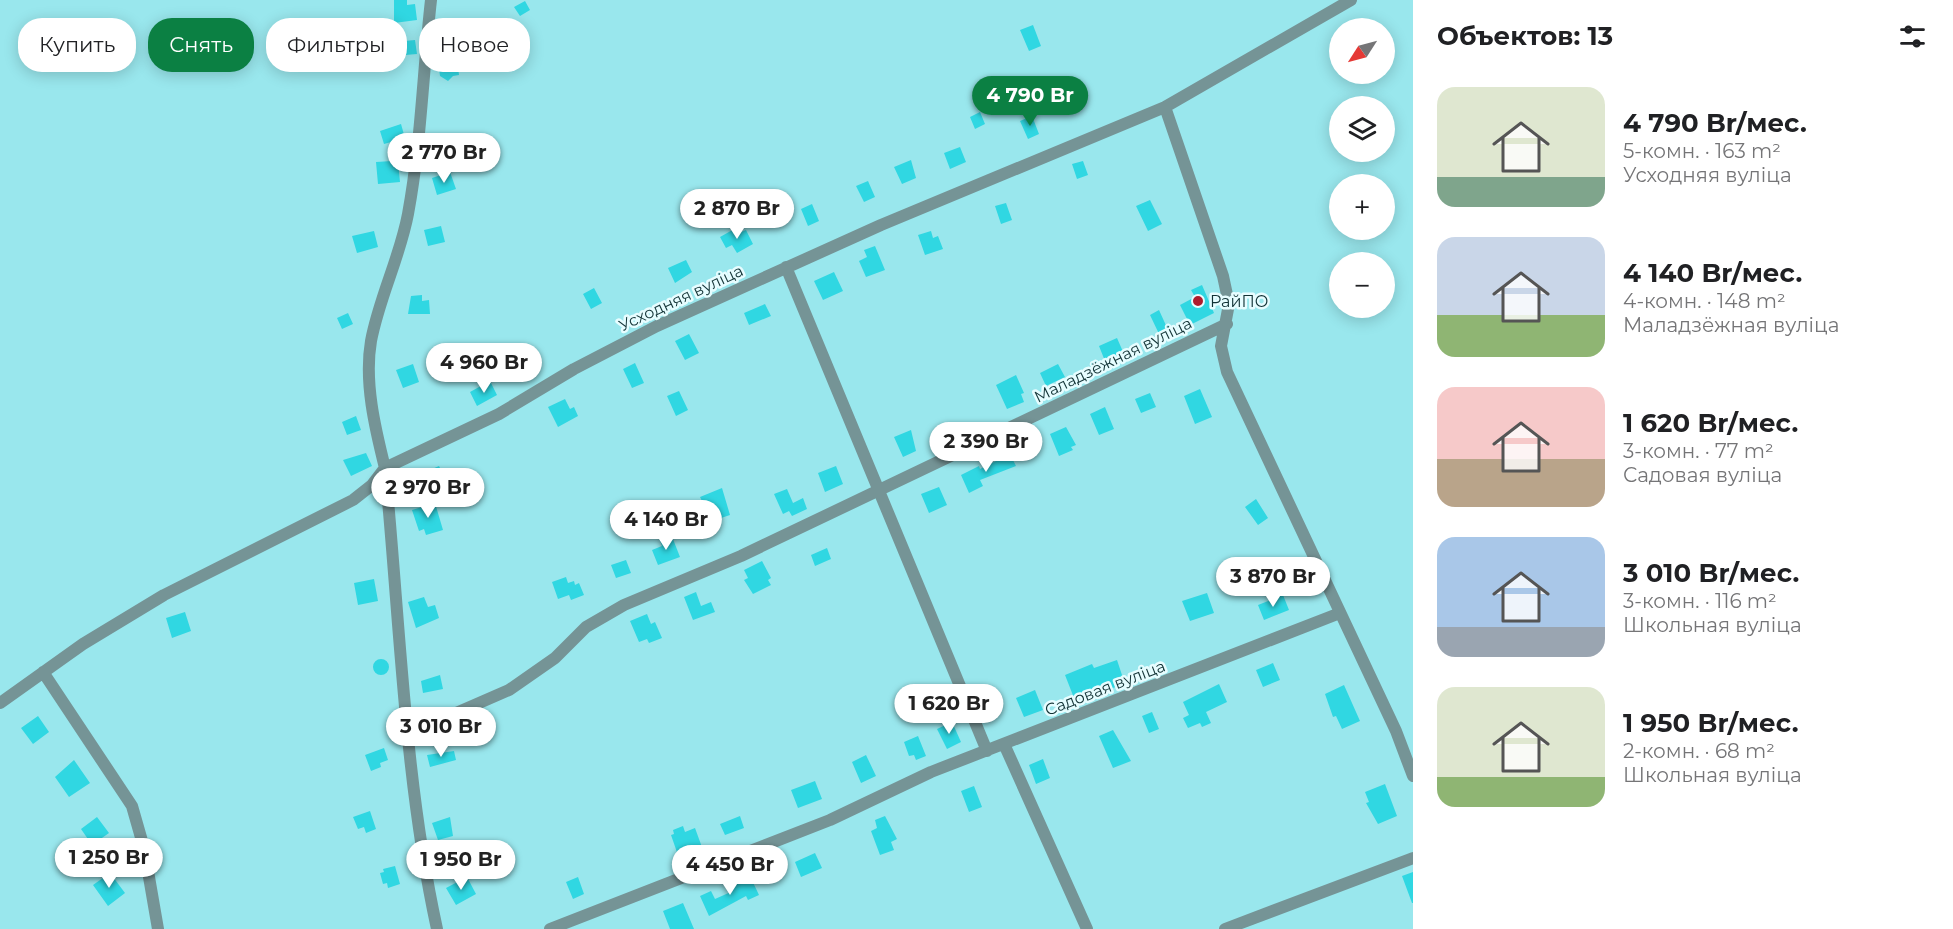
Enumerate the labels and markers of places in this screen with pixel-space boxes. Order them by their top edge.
pin: 4 790 Br [968,76,1092,127]
pin: 2 770 Br [382,133,506,184]
pin: 2 870 Br [675,189,799,240]
place label: РайПО [1210,292,1268,311]
marker: РайПО [1191,294,1205,308]
pin: 4 960 Br [422,343,546,394]
pin: 2 390 Br [924,422,1048,473]
pin: 2 970 Br [366,468,490,519]
pin: 4 140 Br [604,500,728,551]
pin: 3 870 Br [1211,557,1335,608]
pin: 1 620 Br [887,684,1011,735]
pin: 3 010 Br [379,707,503,758]
pin: 1 250 Br [47,838,171,889]
pin: 1 950 Br [399,840,523,891]
pin: 4 450 Br [668,845,792,896]

